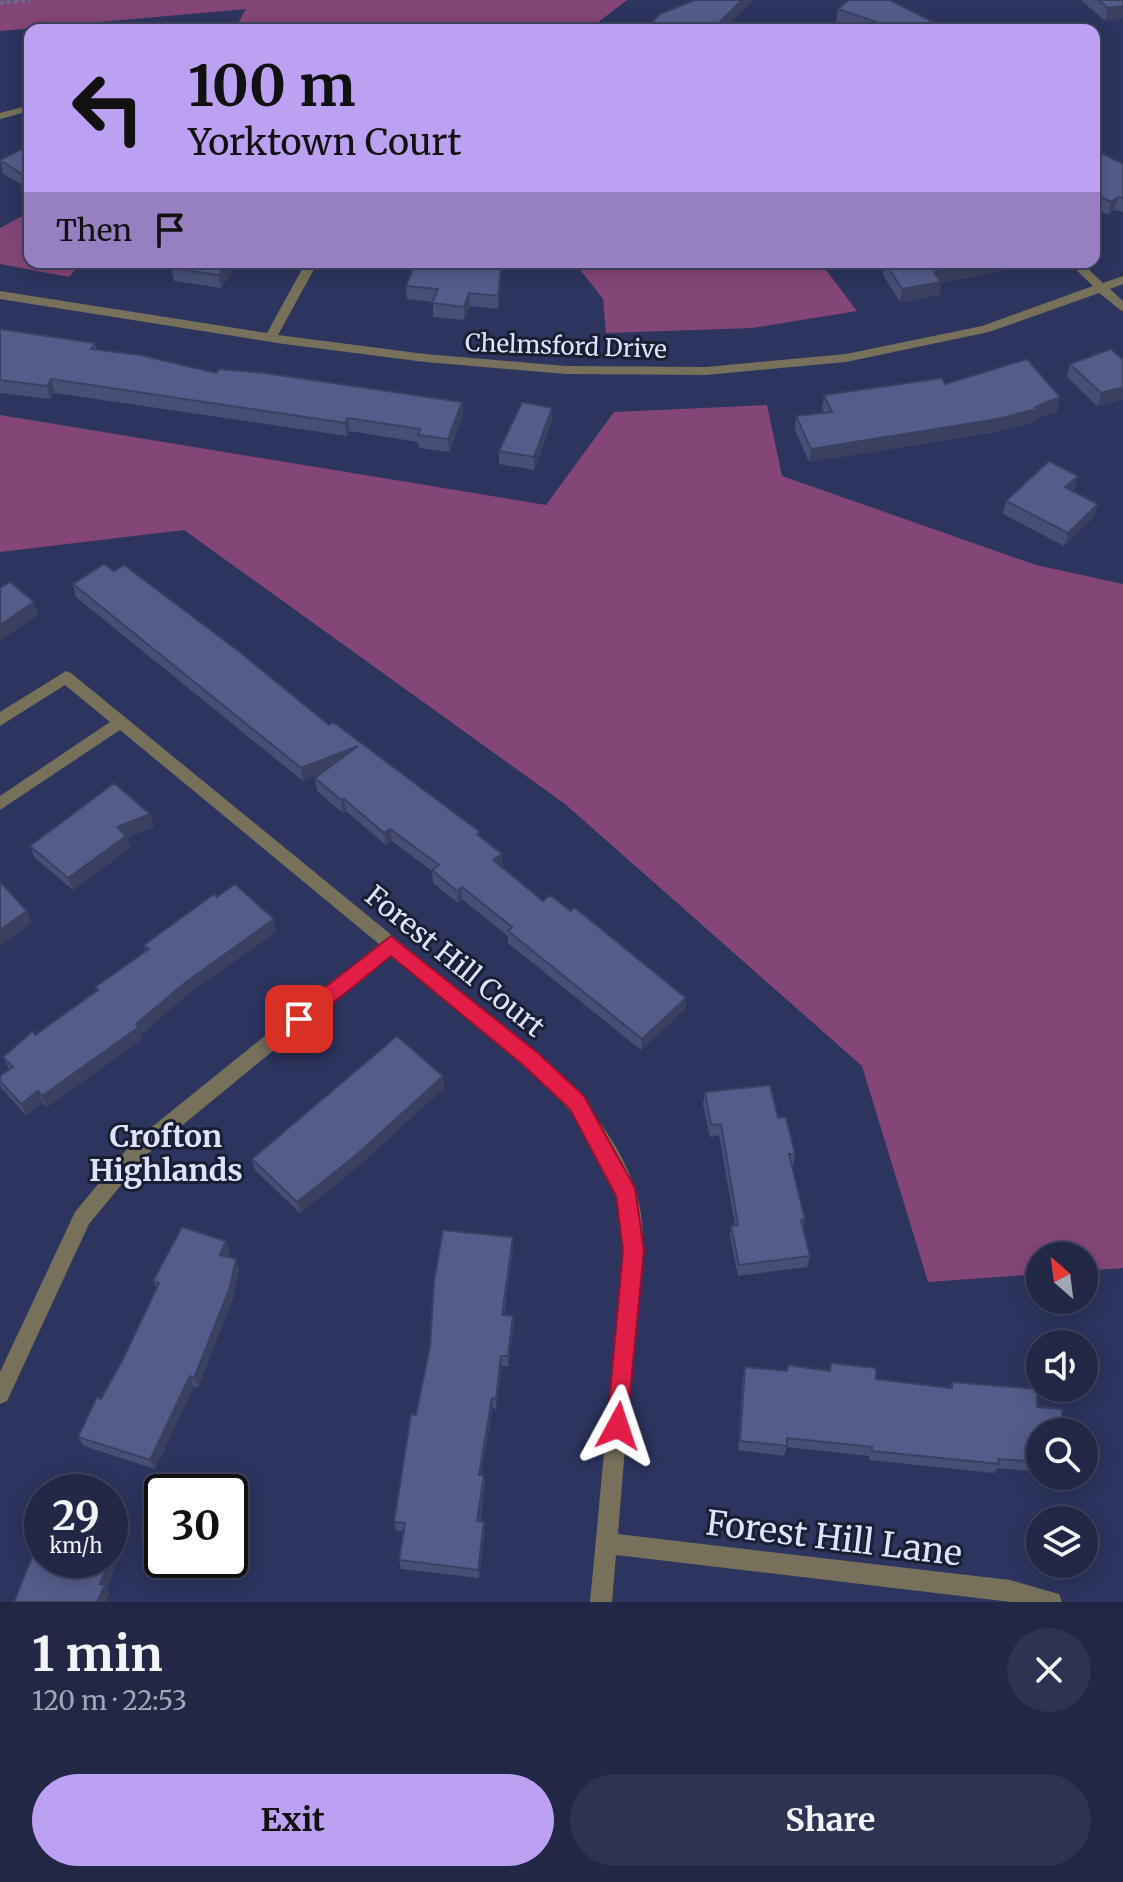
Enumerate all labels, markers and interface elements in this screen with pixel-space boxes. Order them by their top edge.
text: 100 m [188,51,356,121]
icon: left [56,56,160,160]
text: Yorktown Court [188,120,462,165]
icon: arrive [148,208,192,252]
text: Then [56,211,132,249]
street label: Chelmsford Drive [465,327,667,365]
street label: Forest Hill Court [358,878,552,1045]
pin [265,985,333,1053]
icon: arrive [277,997,321,1041]
district label: Crofton Highlands [89,1117,243,1189]
north arrow [1026,1242,1098,1314]
map controls [1026,1242,1098,1578]
button: sound [1026,1330,1098,1402]
position arrow [576,1384,660,1468]
button: search [1026,1418,1098,1490]
speed limit sign: 30 [144,1474,248,1578]
text: 29 [52,1491,100,1541]
street label: Forest Hill Lane [704,1501,964,1575]
button: layers [1026,1506,1098,1578]
text: km/h [50,1533,102,1558]
text: 1 min [32,1624,163,1684]
button: close [1007,1628,1091,1712]
text: 120 m · 22:53 [32,1684,187,1717]
button: Exit [32,1774,554,1866]
button: Share [570,1774,1091,1866]

